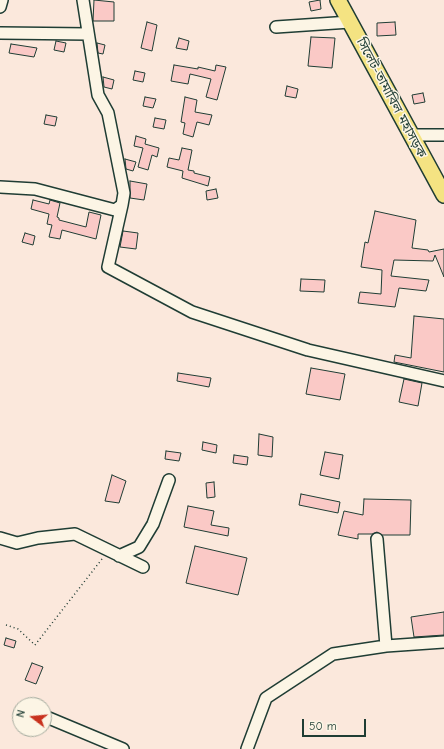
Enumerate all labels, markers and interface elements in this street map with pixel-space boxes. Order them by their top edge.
street label: সিলেট-তামাবিল মহাসড়ক [353,35,429,161]
north arrow [12,697,52,737]
text: N [14,709,28,719]
scale bar [304,711,368,737]
text: 50 m [309,719,337,733]

